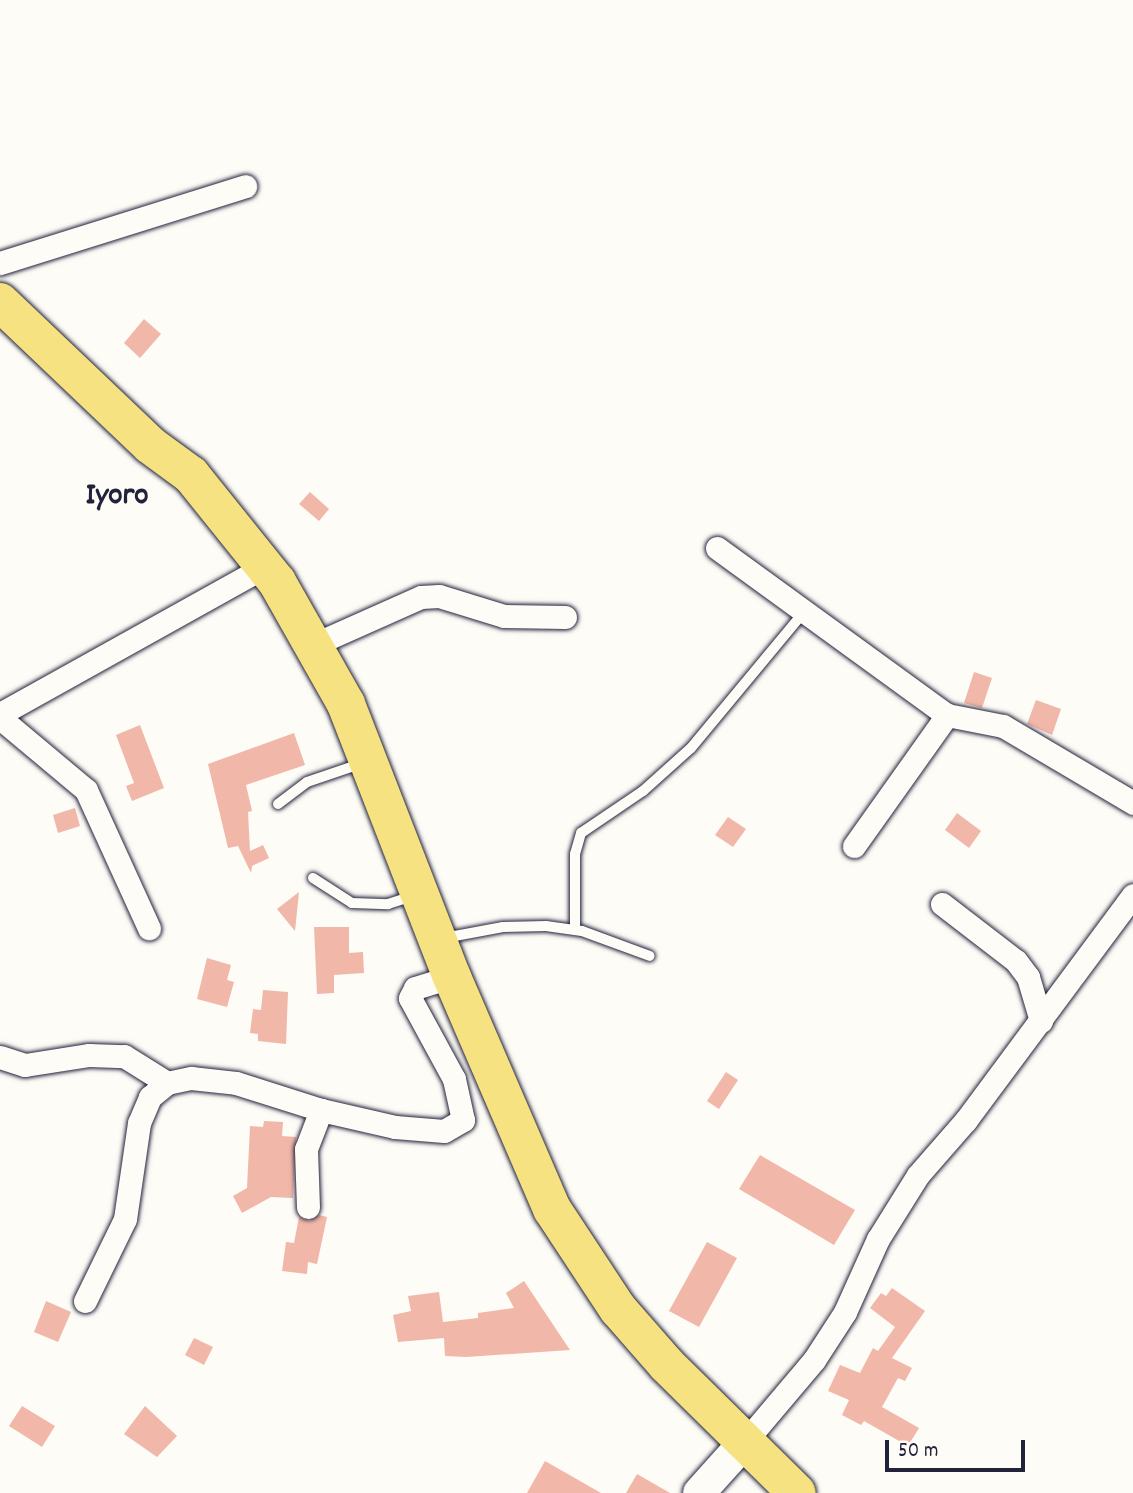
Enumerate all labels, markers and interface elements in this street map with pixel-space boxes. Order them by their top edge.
district label: Iyoro [85,478,149,516]
scale bar [888,1426,1028,1470]
text: 50 m [898,1437,938,1467]

